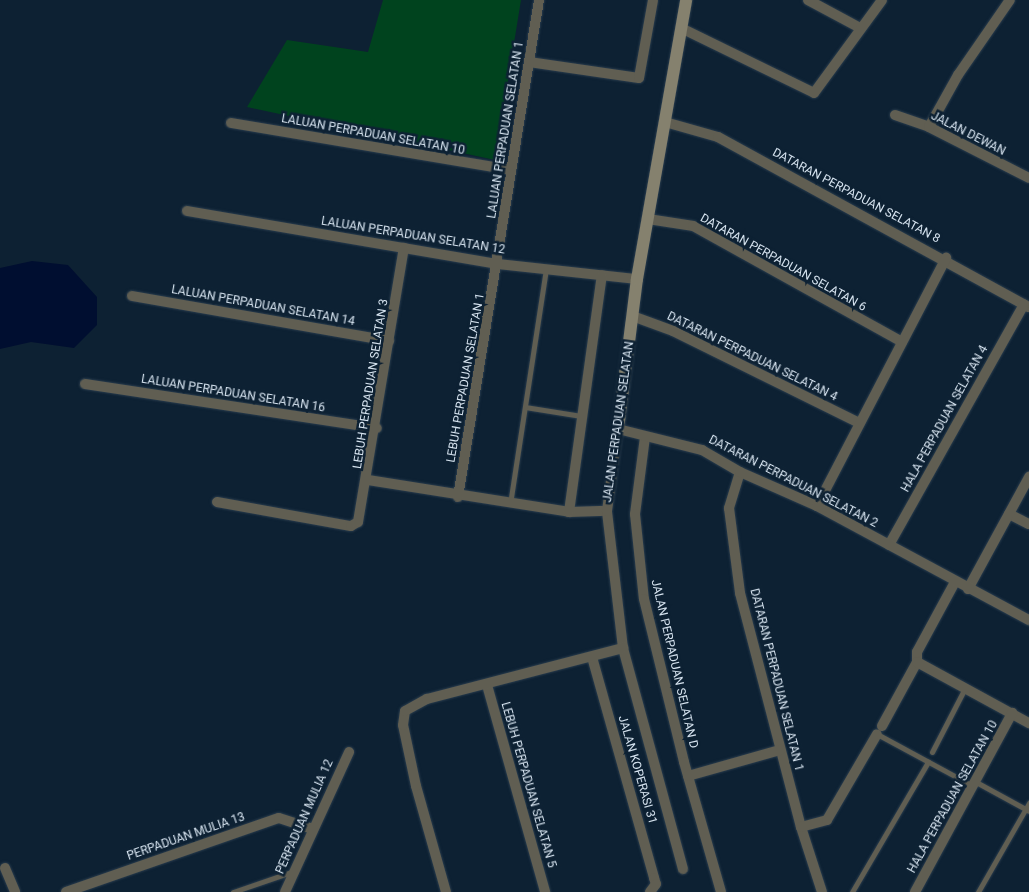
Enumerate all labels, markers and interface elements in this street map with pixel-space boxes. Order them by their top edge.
street label: LALUAN PERPADUAN SELATAN 1 [485,40,527,220]
street label: JALAN DEWAN [928,109,1008,159]
street label: LALUAN PERPADUAN SELATAN 10 [280,112,466,158]
street label: DATARAN PERPADUAN SELATAN 8 [770,146,942,246]
street label: DATARAN PERPADUAN SELATAN 6 [697,211,869,315]
street label: LALUAN PERPADUAN SELATAN 12 [320,214,506,258]
street label: LALUAN PERPADUAN SELATAN 14 [170,283,356,329]
street label: LEBUH PERPADUAN SELATAN 1 [444,292,488,464]
street label: LEBUH PERPADUAN SELATAN 3 [350,298,392,470]
street label: DATARAN PERPADUAN SELATAN 4 [664,309,840,405]
street label: JALAN PERPADUAN SELATAN [601,341,637,503]
street label: HALA PERPADUAN SELATAN 4 [899,343,991,495]
street label: LALUAN PERPADUAN SELATAN 16 [140,372,326,416]
street label: DATARAN PERPADUAN SELATAN 2 [706,433,880,531]
street label: JALAN PERPADUAN SELATAN D [648,578,700,750]
street label: DATARAN PERPADUAN SELATAN 1 [746,587,806,773]
street label: LEBUH PERPADUAN SELATAN 5 [497,700,559,870]
street label: JALAN KOPERASI 31 [615,714,659,826]
street label: HALA PERPADUAN SELATAN 10 [905,718,1001,876]
street label: PERPADUAN MULIA 12 [273,758,337,876]
street label: PERPADUAN MULIA 13 [125,810,247,864]

